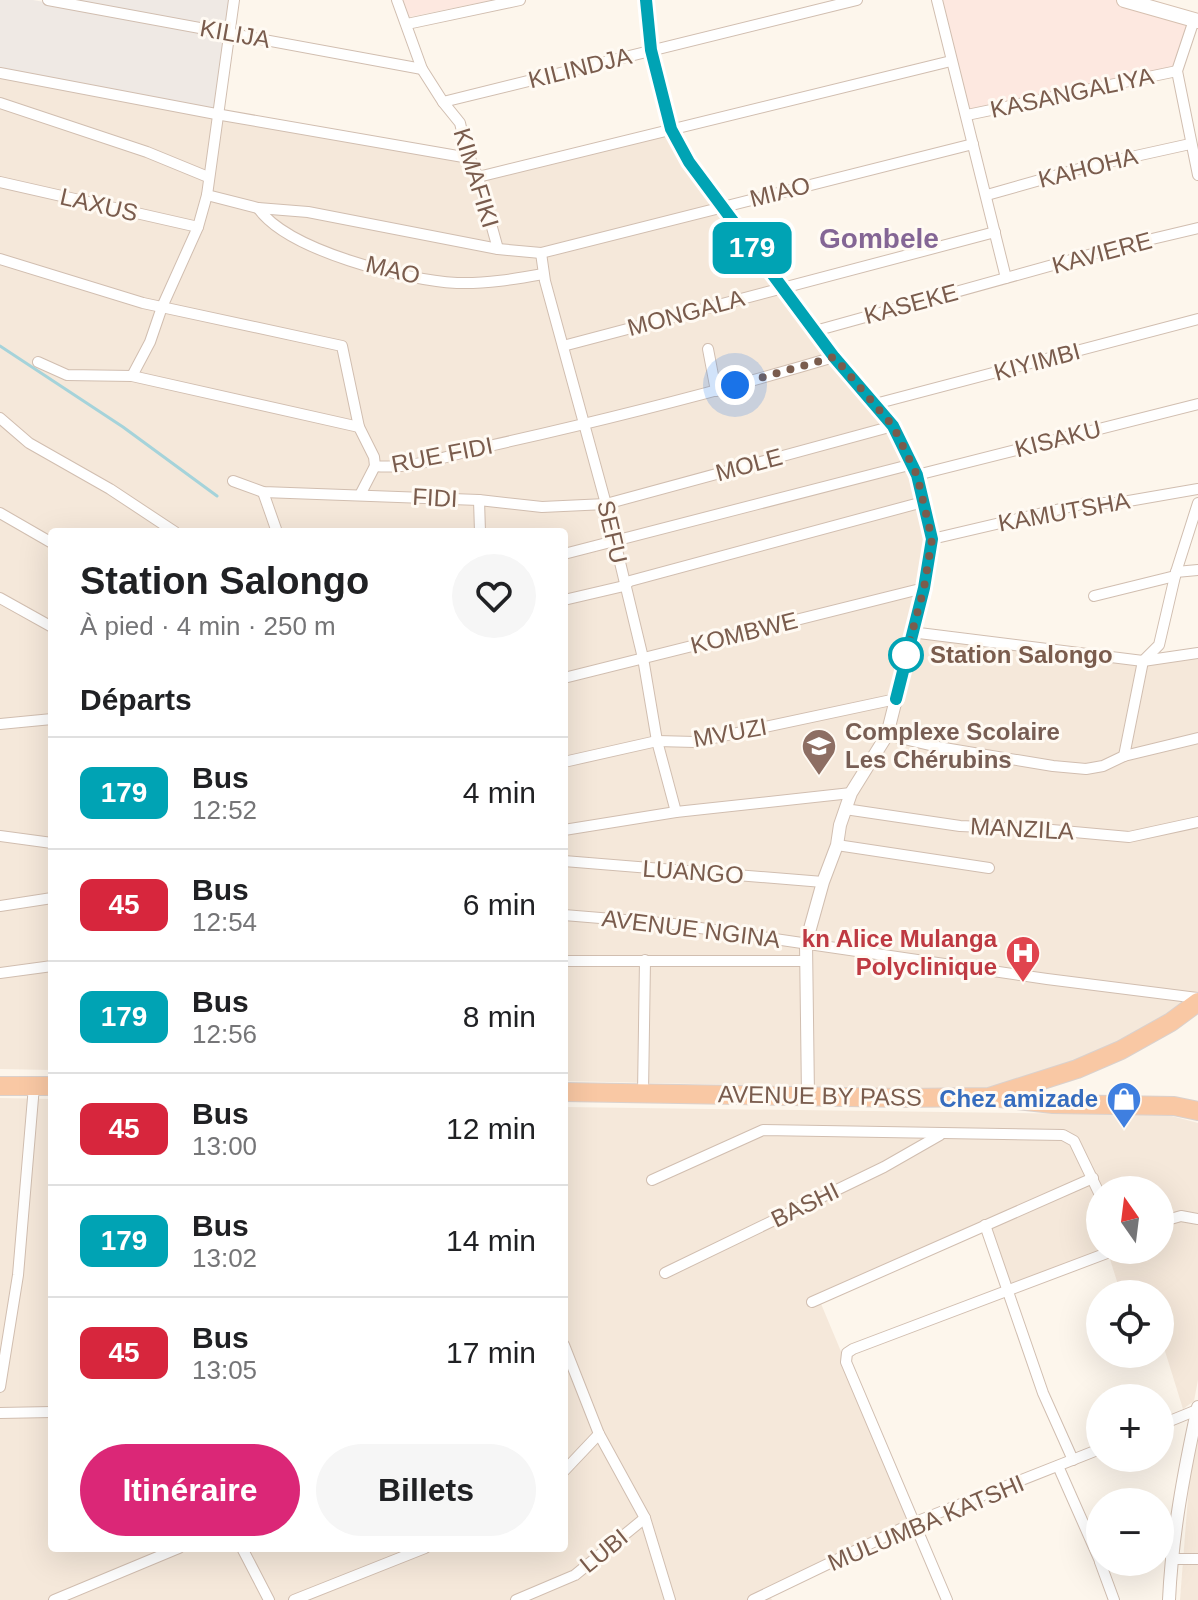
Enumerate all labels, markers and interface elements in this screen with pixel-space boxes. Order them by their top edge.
street label: KILIJA [198,14,272,53]
street label: KILINDJA [525,42,634,93]
street label: KASANGALIYA [988,62,1156,123]
street label: KIMAFIKI [449,125,504,231]
street label: KAHOHA [1035,142,1140,193]
street label: MIAO [747,171,813,212]
street label: LAXUS [58,183,140,227]
line badge: 179 [706,222,798,274]
district label: Gombele [819,223,939,254]
street label: KAVIERE [1049,226,1155,279]
text: 179 [729,232,775,263]
street label: MAO [363,250,423,289]
street label: KASEKE [861,278,961,329]
street label: MONGALA [624,284,747,341]
street label: KIYIMBI [991,337,1083,386]
your location [715,365,755,405]
street label: KISAKU [1012,415,1104,462]
street label: RUE FIDI [389,431,495,478]
street label: MOLE [713,443,785,486]
street label: FIDI [412,483,458,512]
street label: KAMUTSHA [996,487,1132,536]
street label: SEFU [592,498,633,566]
button: heart [452,554,536,638]
text: Station Salongo [80,560,369,602]
street label: KOMBWE [688,606,800,659]
text: À pied · 4 min · 250 m [80,611,336,641]
marker: Station Salongo [889,638,923,672]
place label: Station Salongo [930,641,1113,668]
text: Départs [80,683,192,716]
street label: MVUZI [691,713,769,752]
place label: Complexe Scolaire Les Chérubins [845,718,1060,773]
school or university icon: Complexe Scolaire Les Chérubins [800,727,838,777]
text: Bus [192,761,249,794]
text: 4 min [463,776,536,809]
text: 179 [101,777,147,808]
text: 12:52 [192,795,257,825]
street label: MANZILA [969,812,1075,845]
street label: LUANGO [642,854,745,889]
text: Bus [192,873,249,906]
text: 6 min [463,888,536,921]
text: 45 [108,889,140,920]
street label: AVENUE NGINA [600,904,782,953]
text: 12:54 [192,907,257,937]
place label: kn Alice Mulanga Polyclinique [802,925,998,980]
hospital icon: kn Alice Mulanga Polyclinique [1004,934,1042,984]
text: Bus [192,985,249,1018]
text: 8 min [463,1000,536,1033]
text: 179 [101,1001,147,1032]
text: 12:56 [192,1019,257,1049]
street label: AVENUE BY PASS [718,1080,922,1111]
shop icon: Chez amizade [1105,1080,1143,1130]
place label: Chez amizade [939,1085,1098,1112]
text: Bus [192,1097,249,1130]
text: 12 min [446,1112,536,1145]
text: 45 [108,1113,140,1144]
text: 13:00 [192,1131,257,1161]
north arrow [1086,1176,1174,1264]
map controls [1086,1176,1174,1576]
street label: BASHI [766,1177,843,1232]
text: Bus [192,1209,249,1242]
text: 14 min [446,1224,536,1257]
text: 179 [101,1225,147,1256]
text: 13:02 [192,1243,257,1273]
button: locate [1086,1280,1174,1368]
text: Bus [192,1321,249,1354]
text: 17 min [446,1336,536,1369]
text: 45 [108,1337,140,1368]
text: 13:05 [192,1355,257,1385]
button: + [1086,1384,1174,1472]
button: Itinéraire [80,1444,300,1536]
button: Billets [316,1444,536,1536]
street label: MULUMBA KATSHI [824,1469,1028,1576]
button: − [1086,1488,1174,1576]
street label: LUBI [574,1523,633,1578]

